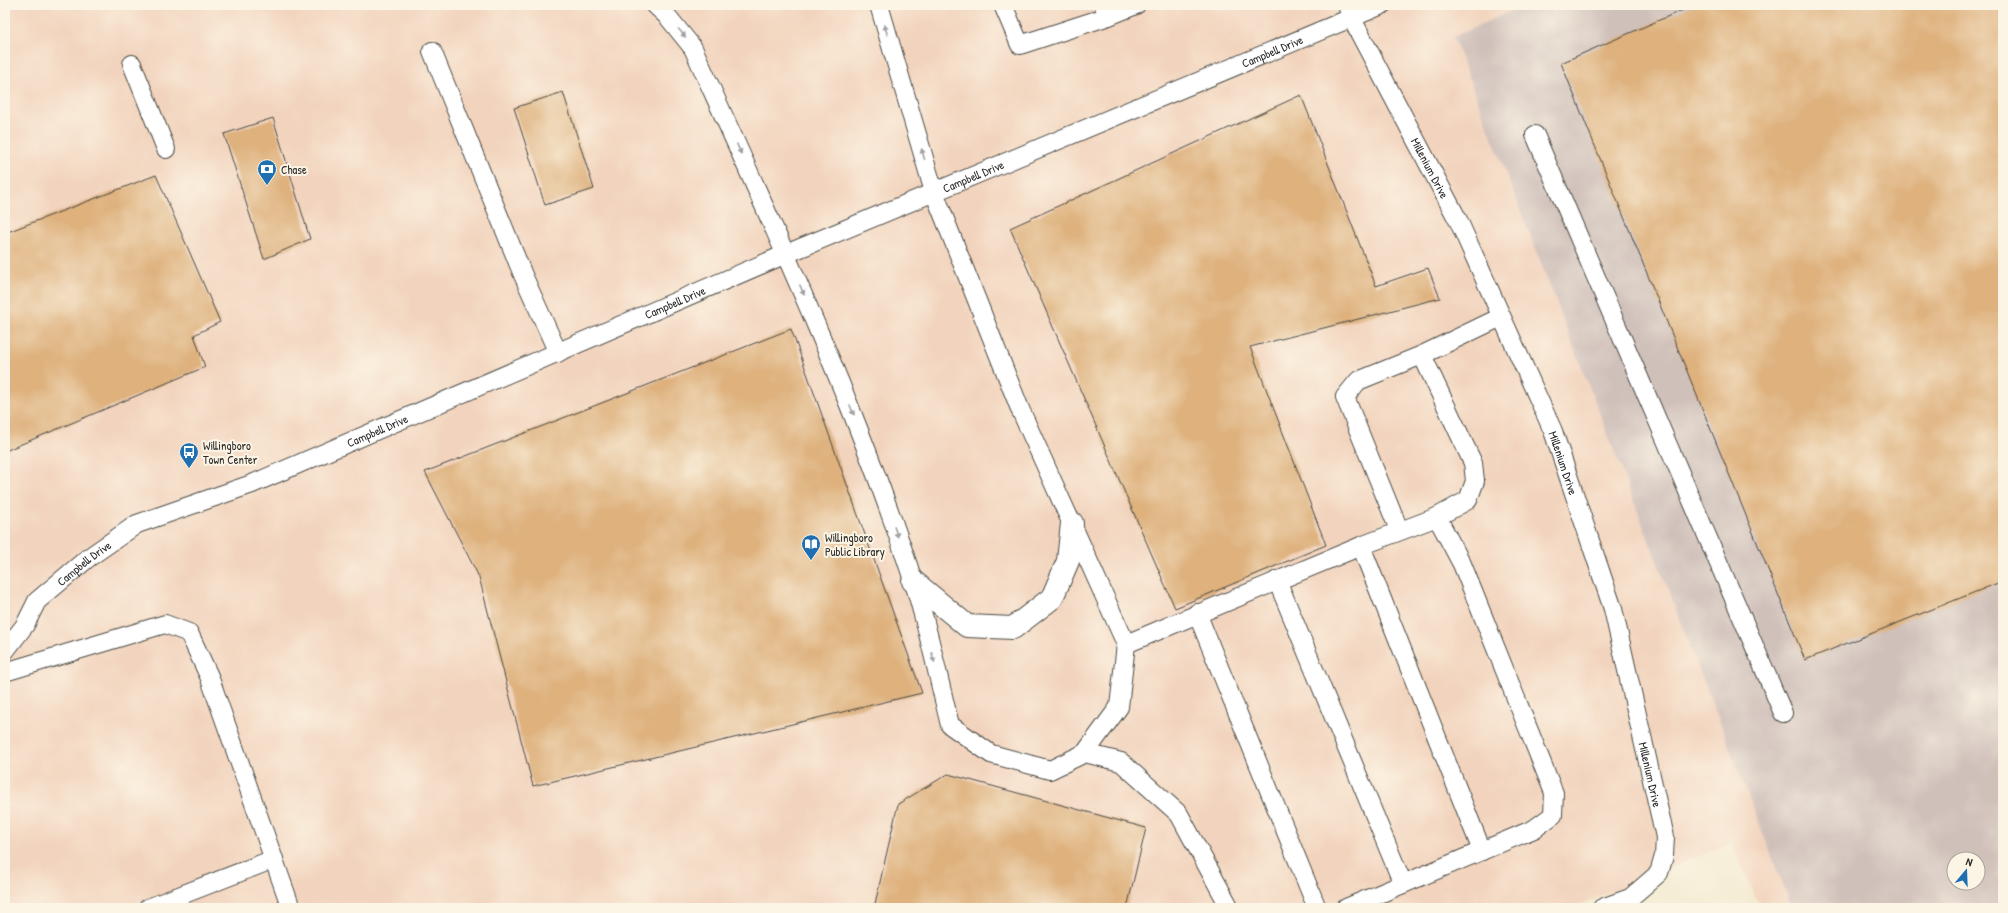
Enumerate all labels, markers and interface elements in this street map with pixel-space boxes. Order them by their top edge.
one-way arrow [883,23,889,35]
one-way arrow [677,28,686,39]
street label: Campbell Drive [1239,30,1306,71]
street label: Millenium Drive [1407,134,1453,201]
one-way arrow [736,144,742,155]
one-way arrow [920,148,926,160]
street label: Campbell Drive [940,155,1007,196]
bank icon: Chase [256,158,278,186]
place label: Chase [281,161,307,178]
street label: Campbell Drive [642,281,708,323]
one-way arrow [799,284,805,295]
one-way arrow [849,404,855,416]
street label: Campbell Drive [344,409,411,451]
street label: Millenium Drive [1545,429,1582,497]
place label: Willingboro Town Center [203,437,258,468]
bus stop icon: Willingboro Town Center [178,441,200,469]
one-way arrow [893,527,899,539]
place label: Willingboro Public Library [825,529,885,560]
library icon: Willingboro Public Library [800,533,822,561]
street label: Campbell Drive [53,536,114,590]
one-way arrow [930,650,936,663]
street label: Millenium Drive [1635,740,1666,809]
north arrow [1946,851,1986,891]
text: N [1964,854,1974,869]

